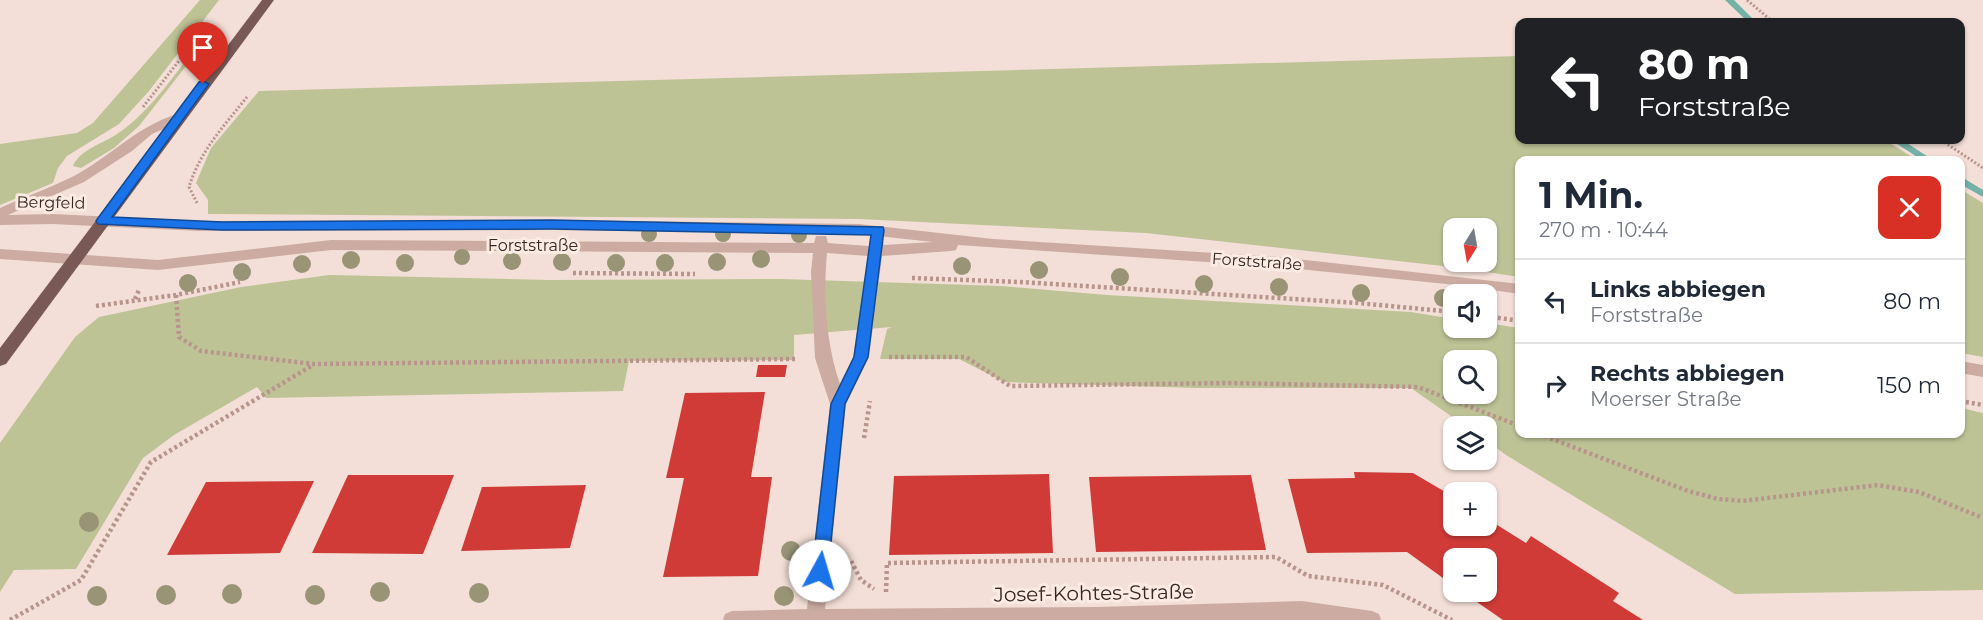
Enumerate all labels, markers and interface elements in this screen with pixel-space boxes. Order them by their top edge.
pin [177,22,228,84]
icon: arrive [186,31,219,64]
text: 80 m [1638,38,1750,90]
icon: left [1539,42,1617,120]
text: Forststraße [1638,90,1791,123]
text: 1 Min. [1539,173,1643,217]
button: close [1878,176,1941,239]
street label: Bergfeld [16,192,86,213]
north arrow [1443,218,1497,272]
map controls [1443,218,1497,602]
text: 270 m · 10:44 [1539,218,1668,242]
street label: Forststraße [488,236,578,255]
street label: Forststraße [1211,249,1303,274]
text: Links abbiegen [1590,276,1766,303]
button: sound [1443,284,1497,338]
icon: left [1539,285,1572,318]
text: 80 m [1883,288,1941,315]
text: Forststraße [1590,303,1703,327]
button: search [1443,350,1497,404]
text: Rechts abbiegen [1590,360,1785,387]
icon: right [1539,369,1572,402]
text: 150 m [1877,372,1941,399]
text: Moerser Straße [1590,387,1742,411]
button: layers [1443,416,1497,470]
button: + [1443,482,1497,536]
position arrow [788,539,852,603]
button: − [1443,548,1497,602]
street label: Josef-Kohtes-Straße [993,579,1194,607]

